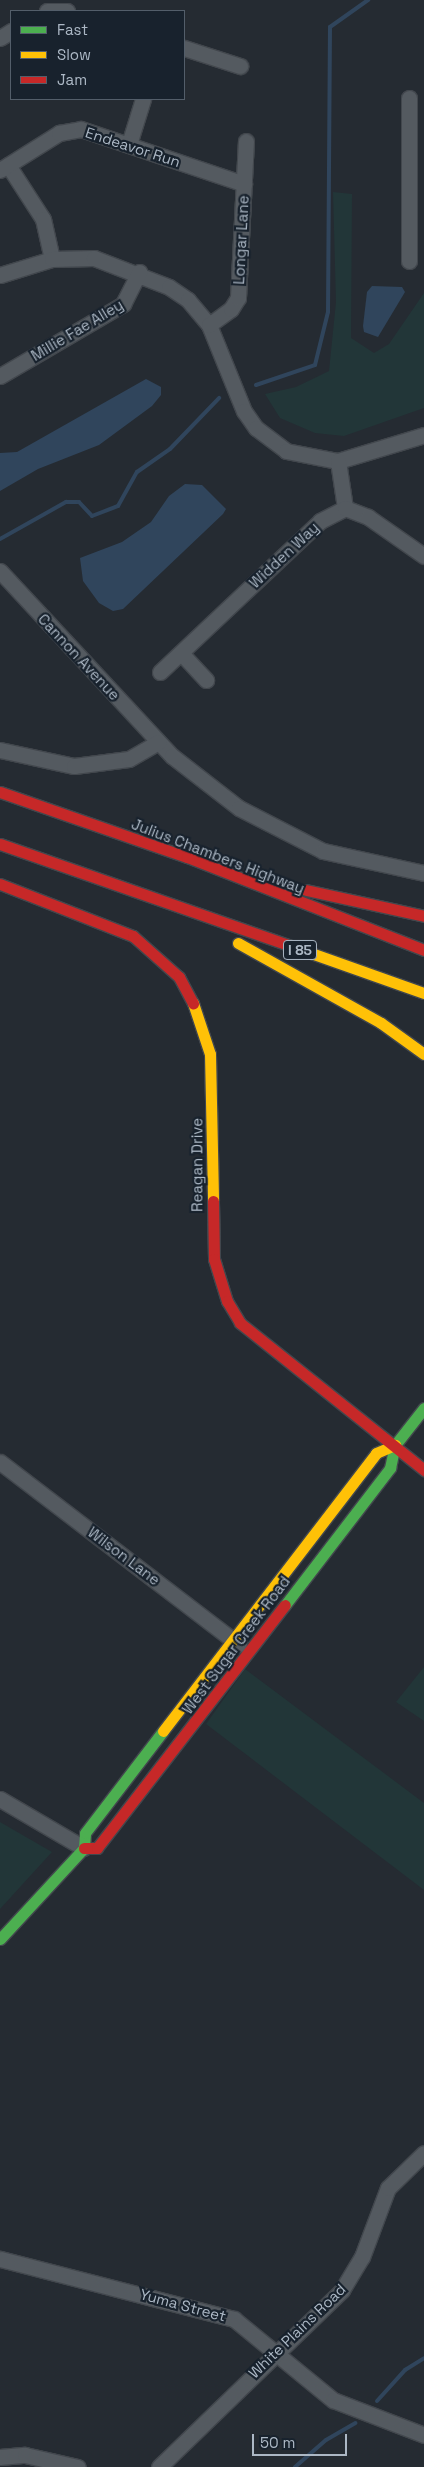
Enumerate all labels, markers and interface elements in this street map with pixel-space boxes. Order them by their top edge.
legend [10,10,185,100]
text: Fast [57,20,88,39]
text: Slow [57,45,91,64]
text: Jam [57,70,87,89]
street label: Endeavor Run [83,123,183,171]
street label: Longar Lane [230,195,252,285]
street label: Millie Fae Alley [28,295,126,365]
street label: Widden Way [245,518,323,592]
street label: Cannon Avenue [34,610,124,704]
street label: Julius Chambers Highway [129,815,307,897]
road number: I 85 [282,938,318,962]
street label: Reagan Drive [188,1118,206,1212]
street label: Wilson Lane [84,1523,164,1589]
street label: West Sugar Creek Road [178,1573,294,1717]
street label: White Plains Road [245,2280,349,2382]
street label: Yuma Street [138,2285,228,2325]
scale bar [254,2424,349,2456]
text: 50 m [260,2433,295,2452]

